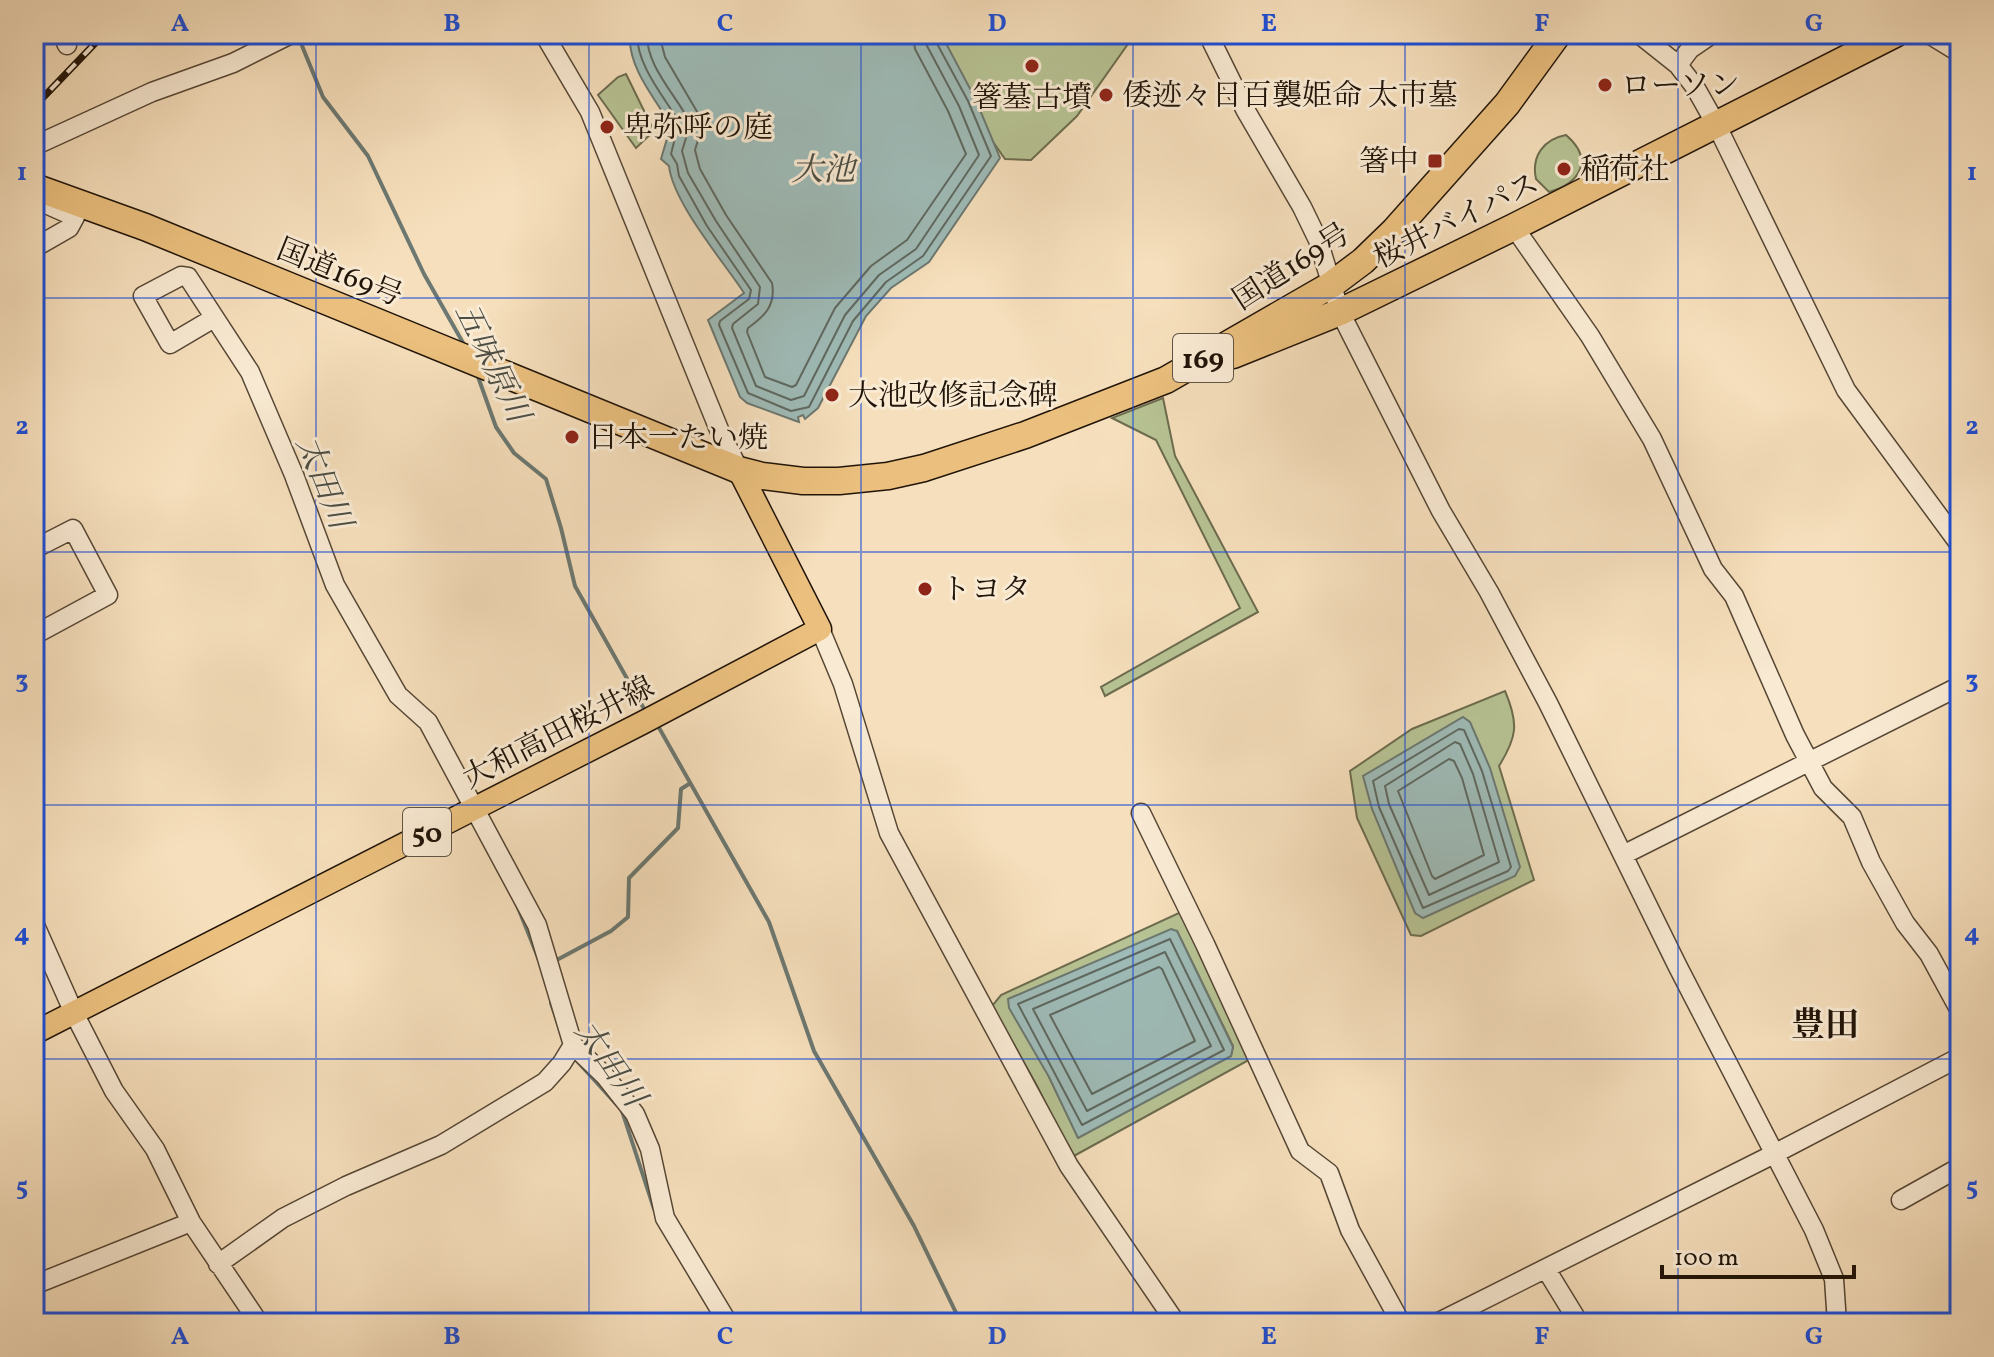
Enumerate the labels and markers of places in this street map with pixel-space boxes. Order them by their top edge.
marker: 箸墓古墳 [1023,57,1041,75]
place label: ローソン [1621,66,1740,108]
place label: 倭迹々日百襲姫命 太市墓 [1122,76,1458,118]
marker: ローソン [1596,76,1614,94]
place label: 箸墓古墳 [972,78,1092,120]
marker: 倭迹々日百襲姫命 太市墓 [1097,86,1115,104]
place label: 卑弥呼の庭 [623,108,773,150]
marker: 卑弥呼の庭 [598,118,616,136]
place label: 箸中 [1359,142,1419,184]
place label: 稲荷社 [1580,150,1670,192]
marker: 箸中 [1426,152,1444,170]
marker: 稲荷社 [1555,160,1573,178]
place label: 大池改修記念碑 [848,376,1058,418]
marker: 大池改修記念碑 [823,386,841,404]
place label: 日本一たい焼 [588,418,768,460]
marker: 日本一たい焼 [563,428,581,446]
place label: トヨタ [941,570,1031,612]
marker: トヨタ [916,580,934,598]

